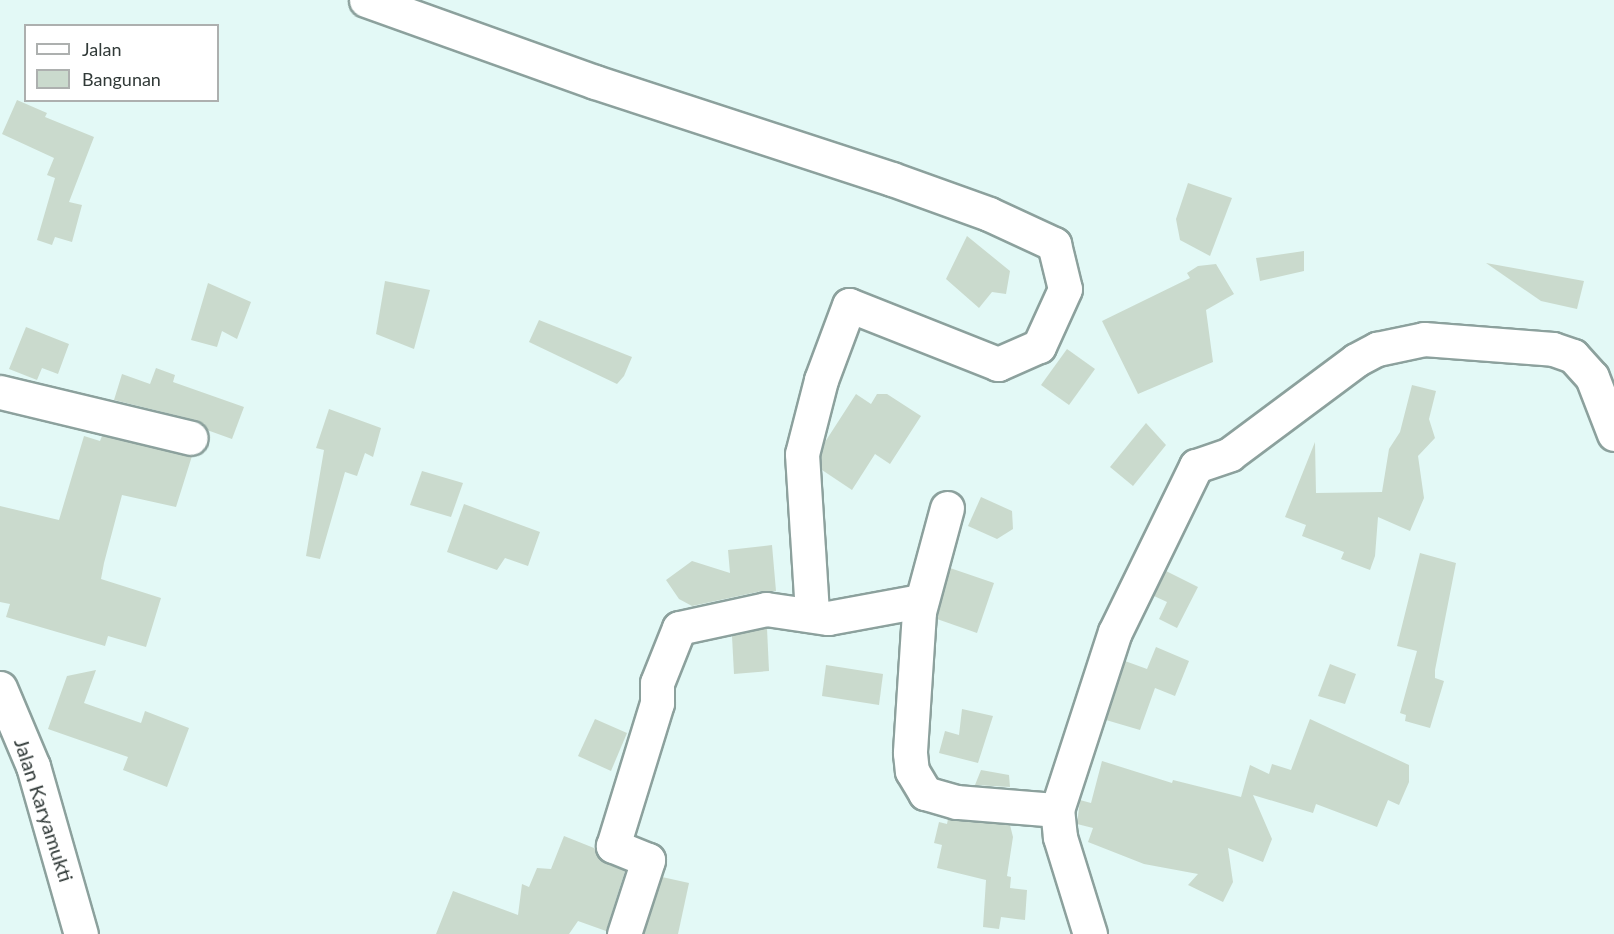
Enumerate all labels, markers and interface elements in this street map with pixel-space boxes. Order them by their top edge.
legend [24,24,219,102]
text: Jalan [82,38,121,60]
text: Bangunan [82,68,161,90]
street label: Jalan Karyamukti [9,735,79,885]

